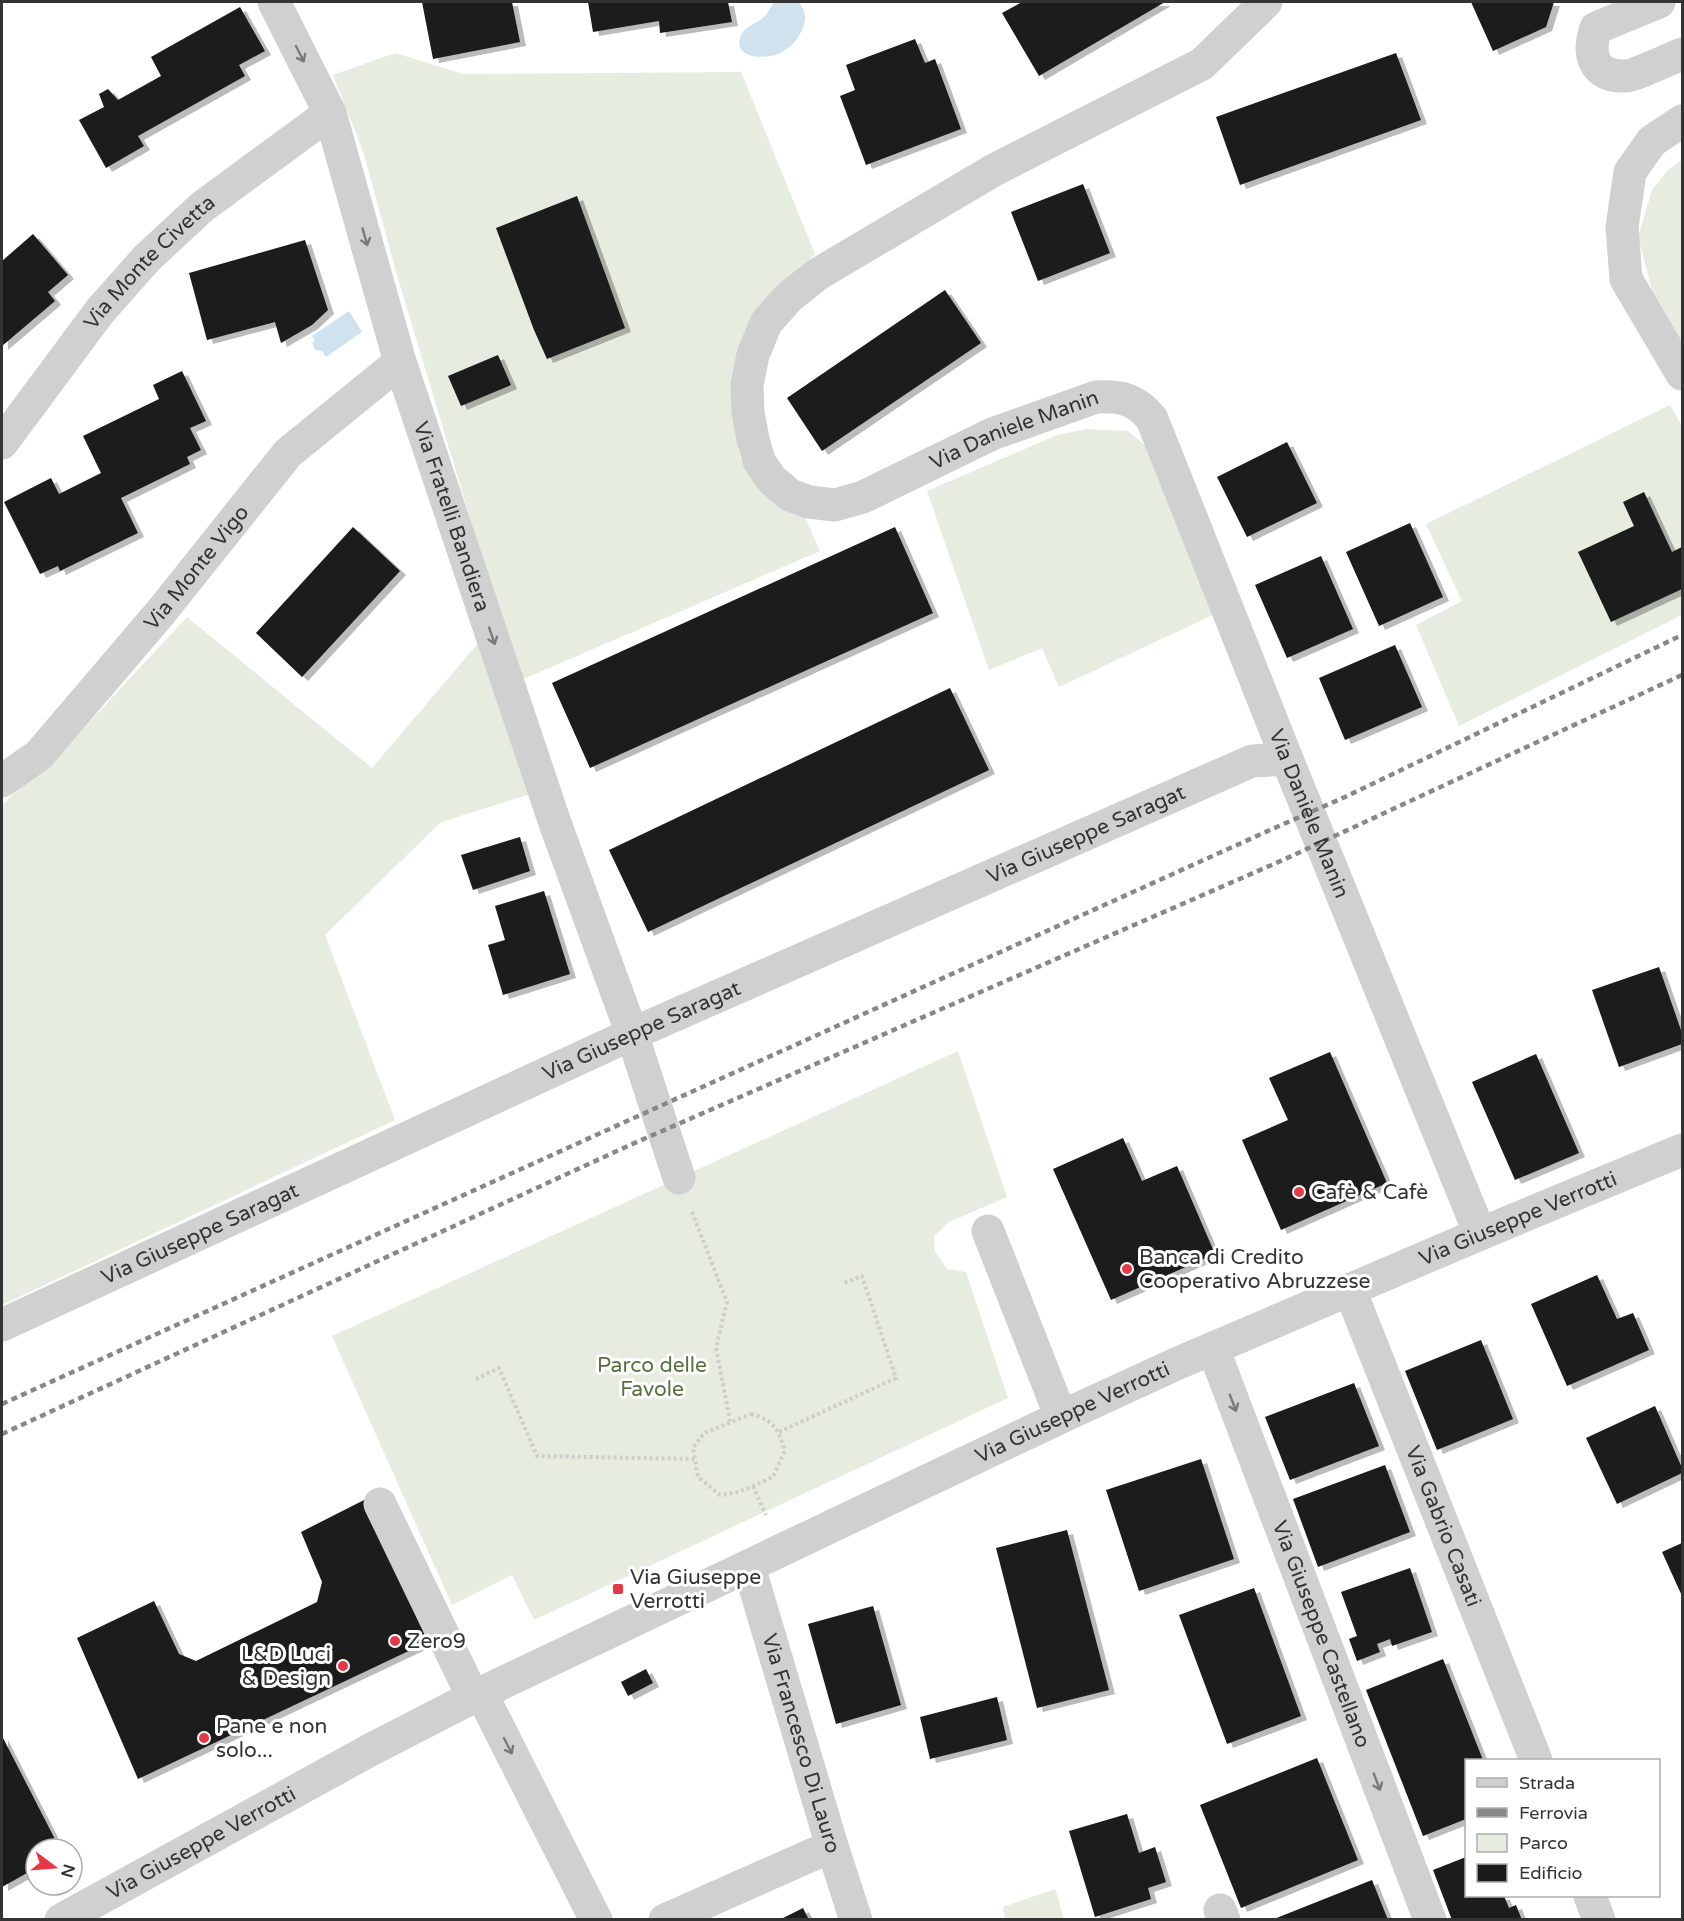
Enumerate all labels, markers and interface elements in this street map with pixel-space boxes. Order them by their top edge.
one-way arrow [295,44,307,62]
street label: Via Monte Civetta [78,189,220,334]
one-way arrow [359,227,371,246]
street label: Via Daniele Manin [926,385,1102,475]
street label: Via Fratelli Bandiera [408,418,496,615]
street label: Via Monte Vigo [139,500,254,635]
one-way arrow [488,626,499,645]
street label: Via Daniele Manin [1264,726,1355,902]
street label: Via Giuseppe Saragat [983,780,1189,889]
street label: Via Giuseppe Saragat [539,975,744,1086]
street label: Via Giuseppe Verrotti [1415,1166,1620,1271]
street label: Via Giuseppe Saragat [97,1177,302,1290]
place label: Cafè & Cafè [1311,1180,1428,1205]
marker: Cafè & Cafè [1292,1185,1306,1199]
place label: Banca di Credito Cooperativo Abruzzese [1139,1245,1370,1294]
marker: Banca di Credito Cooperativo Abruzzese [1120,1262,1134,1276]
park label: Parco delle Favole [597,1353,707,1402]
street label: Via Giuseppe Verrotti [971,1356,1174,1469]
one-way arrow [1229,1393,1240,1412]
street label: Via Gabrio Casati [1400,1442,1487,1610]
street label: Via Giuseppe Castellano [1267,1517,1376,1751]
place label: Via Giuseppe Verrotti [630,1565,761,1614]
marker: Via Giuseppe Verrotti [611,1582,625,1596]
place label: Zero9 [407,1629,466,1654]
street label: Via Francesco Di Lauro [757,1631,846,1856]
marker: Zero9 [388,1634,402,1648]
place label: L&D Luci & Design [241,1642,331,1691]
marker: L&D Luci & Design [336,1659,350,1673]
place label: Pane e non solo... [216,1714,327,1763]
marker: Pane e non solo... [197,1731,211,1745]
one-way arrow [502,1736,514,1754]
legend [1465,1759,1660,1897]
one-way arrow [1373,1772,1384,1790]
text: Strada [1519,1772,1575,1794]
street label: Via Giuseppe Verrotti [102,1781,300,1905]
text: Ferrovia [1519,1802,1588,1824]
text: Parco [1519,1832,1568,1854]
north arrow [24,1837,84,1897]
text: N [56,1862,79,1880]
text: Edificio [1519,1862,1583,1884]

